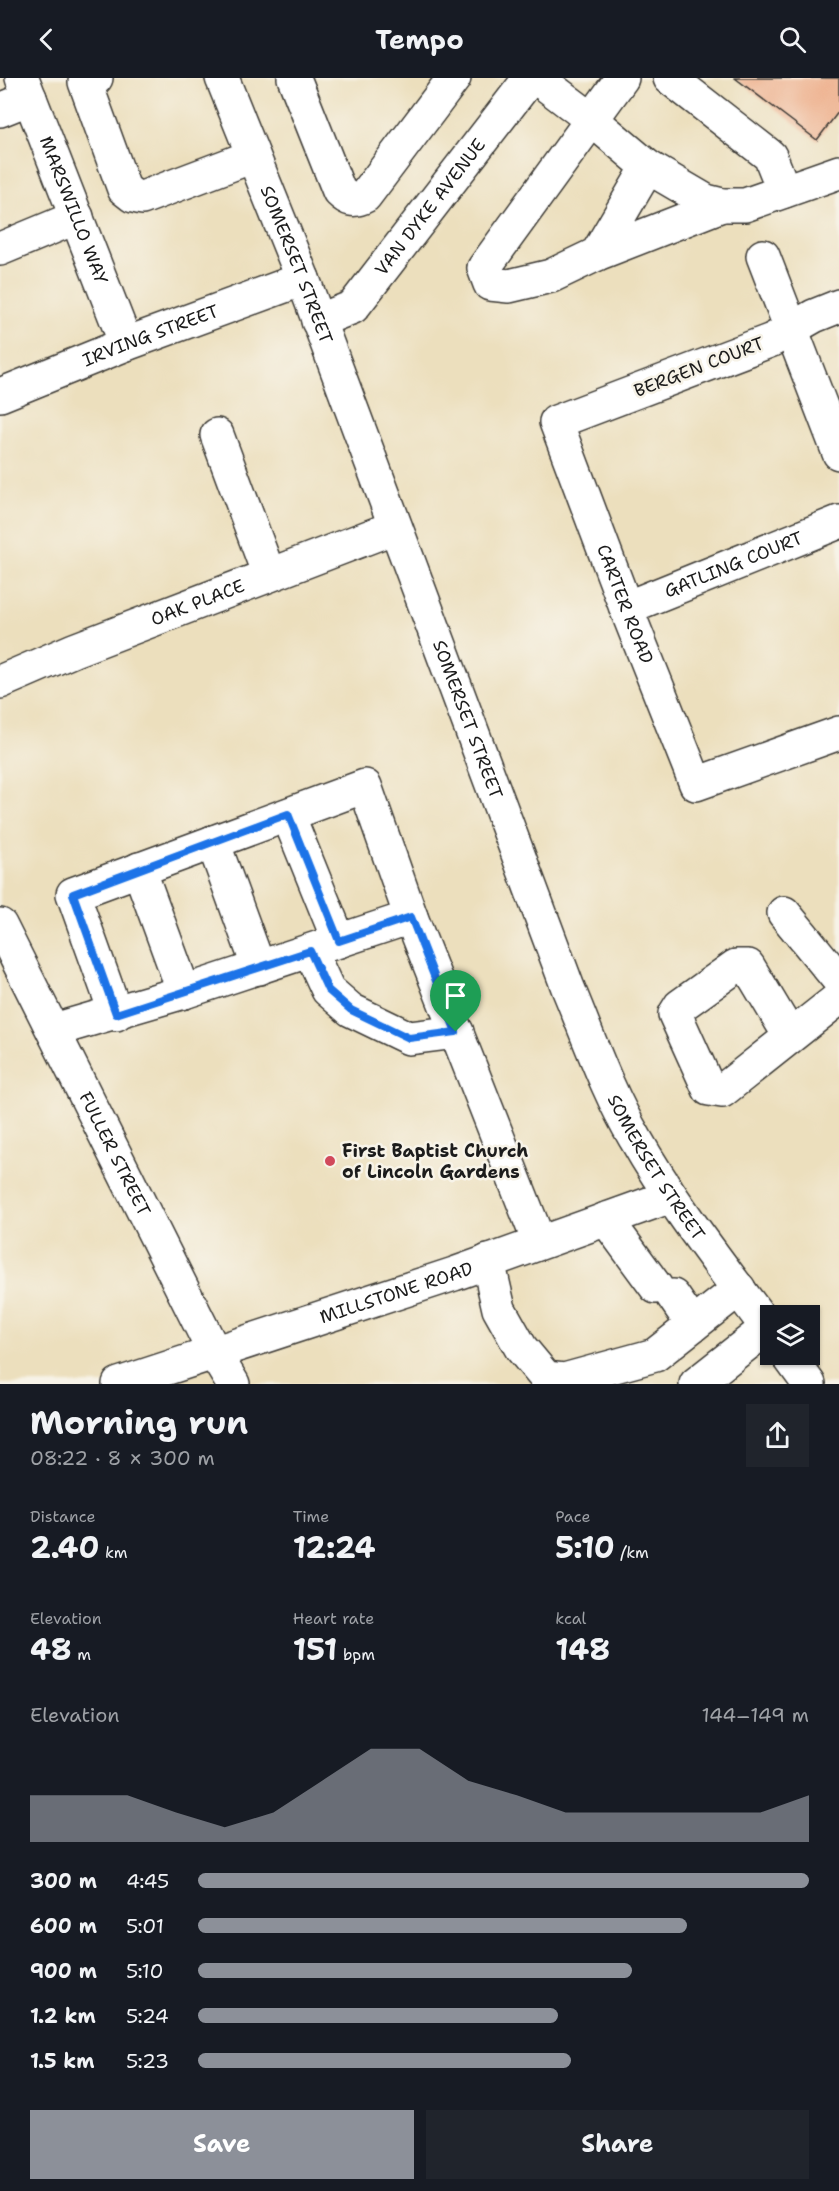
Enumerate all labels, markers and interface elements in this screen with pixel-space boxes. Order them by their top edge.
text: Tempo [375,21,464,58]
icon: back [30,23,63,56]
icon: search [776,23,809,56]
street label: MARSWILLO WAY [34,133,114,288]
street label: VAN DYKE AVENUE [370,133,491,281]
street label: SOMERSET STREET [255,182,338,347]
street label: IRVING STREET [79,299,222,372]
street label: BERGEN COURT [631,331,767,403]
street label: GATLING COURT [661,526,806,603]
street label: CARTER ROAD [591,541,659,667]
street label: OAK PLACE [147,574,248,632]
street label: SOMERSET STREET [427,637,508,802]
pin [430,970,481,1032]
icon: arrive [439,979,472,1012]
street label: FULLER STREET [73,1088,156,1220]
street label: SOMERSET STREET [602,1090,710,1245]
place label: First Baptist Church of Lincoln Gardens [342,1139,528,1184]
marker: First Baptist Church of Lincoln Gardens [323,1154,337,1168]
street label: MILLSTONE ROAD [317,1256,476,1329]
map controls [760,1305,820,1365]
button: layers [760,1305,820,1365]
text: Morning run [30,1400,248,1445]
button: share [746,1404,809,1467]
text: 08:22 · 8 × 300 m [30,1445,215,1471]
text: Distance [30,1506,96,1527]
text: Time [293,1506,329,1527]
text: Pace [555,1506,591,1527]
text: 2.40 [30,1527,99,1568]
text: 12:24 [293,1527,376,1568]
text: 5:10 [555,1527,615,1568]
text: km [99,1542,128,1563]
text: /km [615,1542,649,1563]
text: Elevation [30,1608,102,1629]
text: Heart rate [293,1608,374,1629]
text: kcal [555,1608,586,1629]
text: 48 [30,1629,72,1670]
text: 151 [293,1629,337,1670]
text: 148 [555,1629,610,1670]
text: m [72,1644,91,1665]
text: bpm [337,1644,375,1665]
text: Elevation [30,1702,120,1728]
text: 144–149 m [701,1702,809,1728]
text: 300 m [30,1868,97,1894]
text: 4:45 [126,1868,169,1894]
text: 600 m [30,1913,97,1939]
text: 5:01 [126,1913,164,1939]
text: 900 m [30,1958,97,1984]
text: 5:10 [126,1958,163,1984]
text: 1.2 km [30,2003,96,2029]
text: 5:24 [126,2003,169,2029]
text: 1.5 km [30,2048,94,2074]
text: 5:23 [126,2048,169,2074]
button: Save [30,2110,414,2179]
button: Share [426,2110,809,2179]

